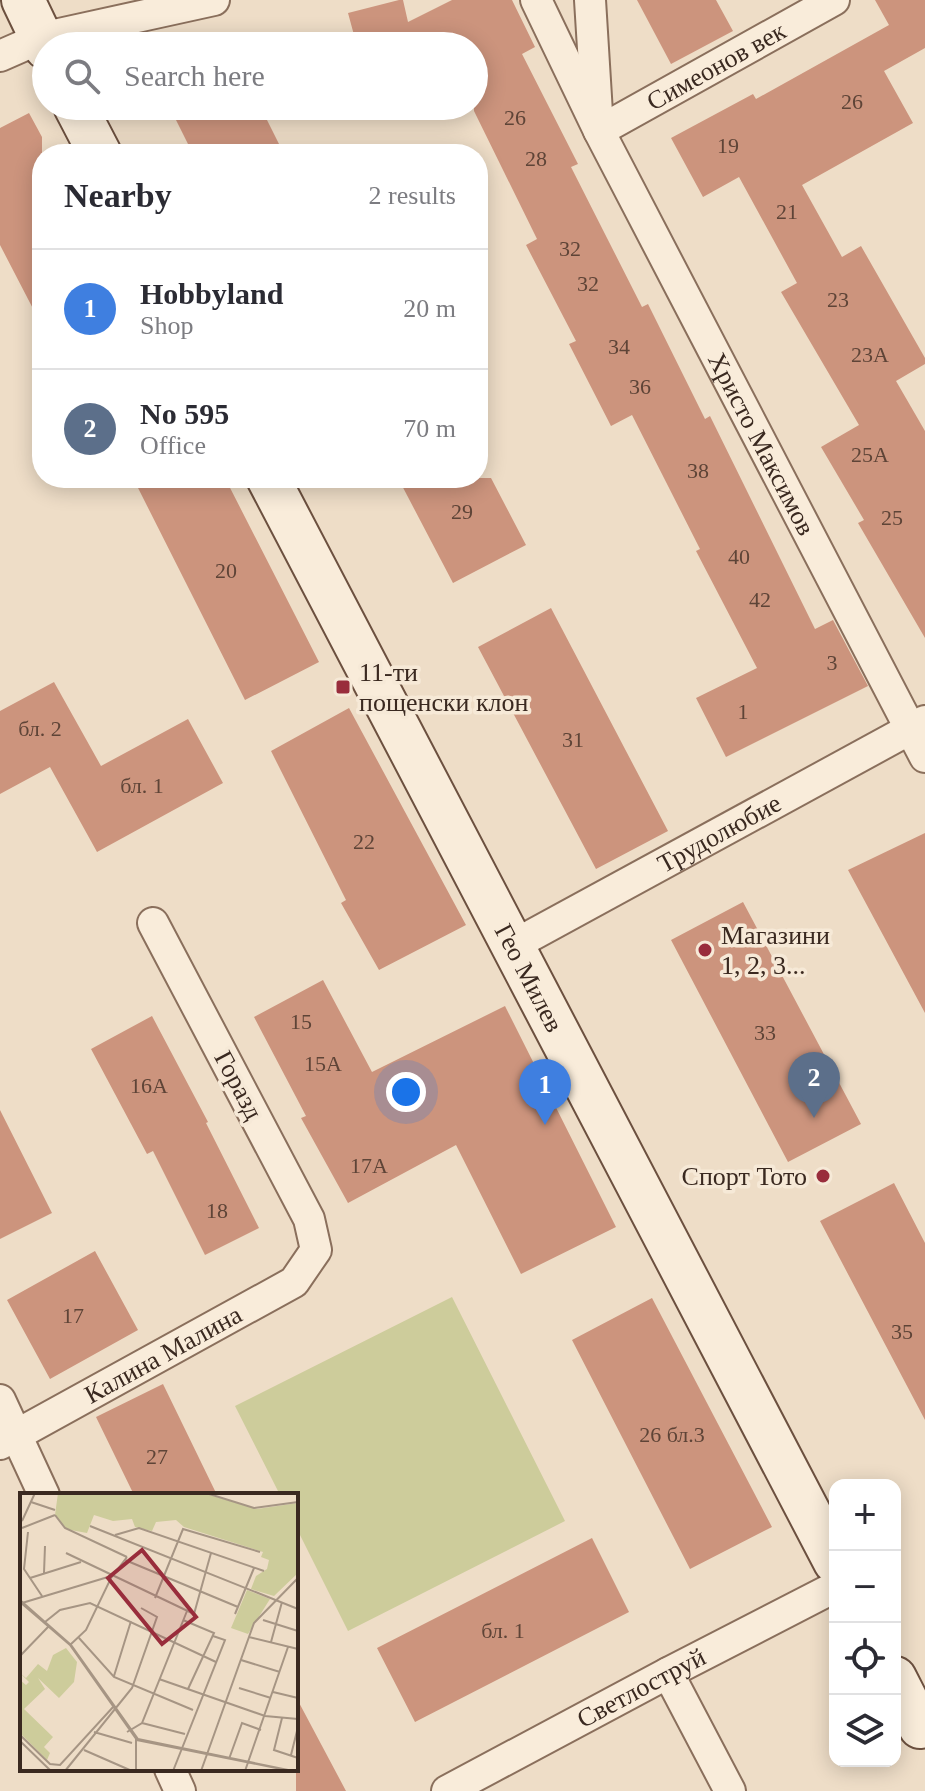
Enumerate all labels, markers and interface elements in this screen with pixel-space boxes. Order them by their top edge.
street label: Симеонов век [642,16,791,116]
search box [32,32,488,120]
icon: search [60,54,104,98]
text: Search here [124,59,265,92]
house number: 26 [841,89,863,114]
house number: 26 [504,105,526,130]
house number: 19 [717,133,739,158]
house number: 28 [525,146,547,171]
text: Nearby [64,177,172,214]
text: 2 results [369,181,456,210]
house number: 21 [776,199,798,224]
house number: 32 [559,236,581,261]
house number: 32 [577,271,599,296]
text: Hobbyland [140,277,283,310]
house number: 23 [827,287,849,312]
text: 1 [84,294,97,323]
text: 20 m [403,294,456,323]
text: Shop [140,311,193,340]
house number: 34 [608,334,630,359]
house number: 23А [851,342,889,367]
street label: Христо Максимов [702,348,821,540]
house number: 36 [629,374,651,399]
text: No 595 [140,397,229,430]
text: 2 [84,414,97,443]
text: 70 m [403,414,456,443]
text: Office [140,431,206,460]
house number: 25А [851,442,889,467]
house number: 38 [687,458,709,483]
house number: 29 [451,499,473,524]
house number: 25 [881,505,903,530]
house number: 40 [728,544,750,569]
house number: 20 [215,558,237,583]
house number: 42 [749,587,771,612]
house number: 3 [827,650,838,675]
place label: 11-ти пощенски клон [359,658,529,717]
marker: 11-ти пощенски клон [334,678,352,696]
house number: 1 [738,699,749,724]
house number: бл. 2 [18,716,62,741]
house number: 31 [562,727,584,752]
house number: бл. 1 [120,773,164,798]
street label: Трудолюбие [653,788,786,879]
house number: 22 [353,829,375,854]
street label: Гео Милев [489,919,569,1037]
place label: Магазини 1, 2, 3... [721,921,830,980]
marker: Магазини 1, 2, 3... [696,941,714,959]
house number: 15 [290,1009,312,1034]
house number: 33 [754,1020,776,1045]
street label: Горазд [209,1046,269,1124]
house number: 15А [304,1051,342,1076]
pin: 2 [788,1052,840,1118]
pin: 1 [519,1059,571,1125]
your location [386,1072,426,1112]
house number: 16А [130,1073,168,1098]
house number: 17А [350,1153,388,1178]
place label: Спорт Тото [682,1162,807,1191]
marker: Спорт Тото [814,1167,832,1185]
house number: 18 [206,1198,228,1223]
street label: Калина Малина [80,1300,247,1410]
house number: 17 [62,1303,84,1328]
house number: 35 [891,1319,913,1344]
house number: 26 бл.3 [639,1422,705,1447]
house number: 27 [146,1444,168,1469]
map controls [829,1479,901,1767]
button: + [829,1479,901,1551]
inset map [20,1493,298,1771]
button: − [829,1551,901,1623]
house number: бл. 1 [481,1618,525,1643]
button: locate [829,1623,901,1695]
street label: Светлоструй [572,1642,711,1734]
button: layers [829,1695,901,1767]

